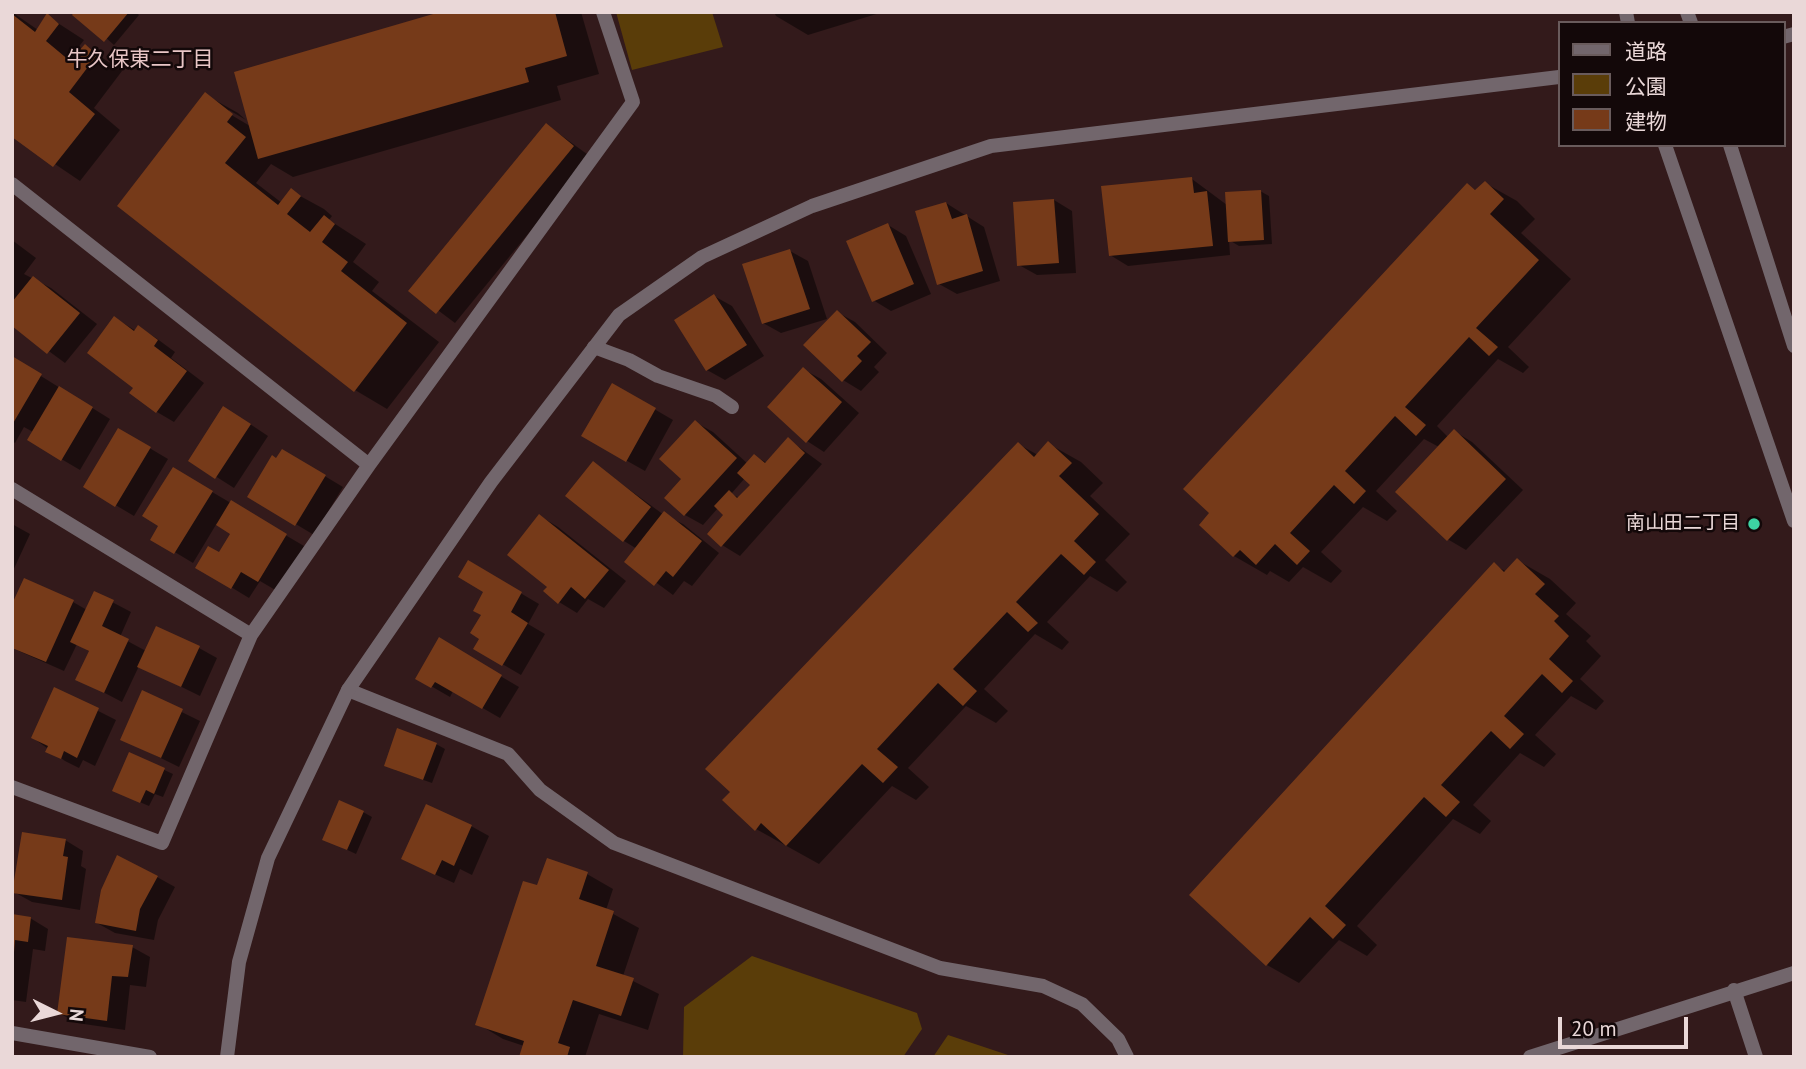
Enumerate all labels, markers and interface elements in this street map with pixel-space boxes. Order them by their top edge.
legend [1558,21,1785,147]
text: 道路 [1625,38,1667,65]
district label: 牛久保東二丁目 [67,47,213,73]
text: 公園 [1625,73,1667,100]
text: 建物 [1625,108,1667,135]
place label: 南山田二丁目 [1626,513,1740,535]
marker: 南山田二丁目 [1746,516,1762,532]
north arrow [21,978,91,1048]
scale bar [1561,1002,1690,1046]
text: N [64,1008,89,1023]
text: 20 m [1571,1015,1617,1042]

